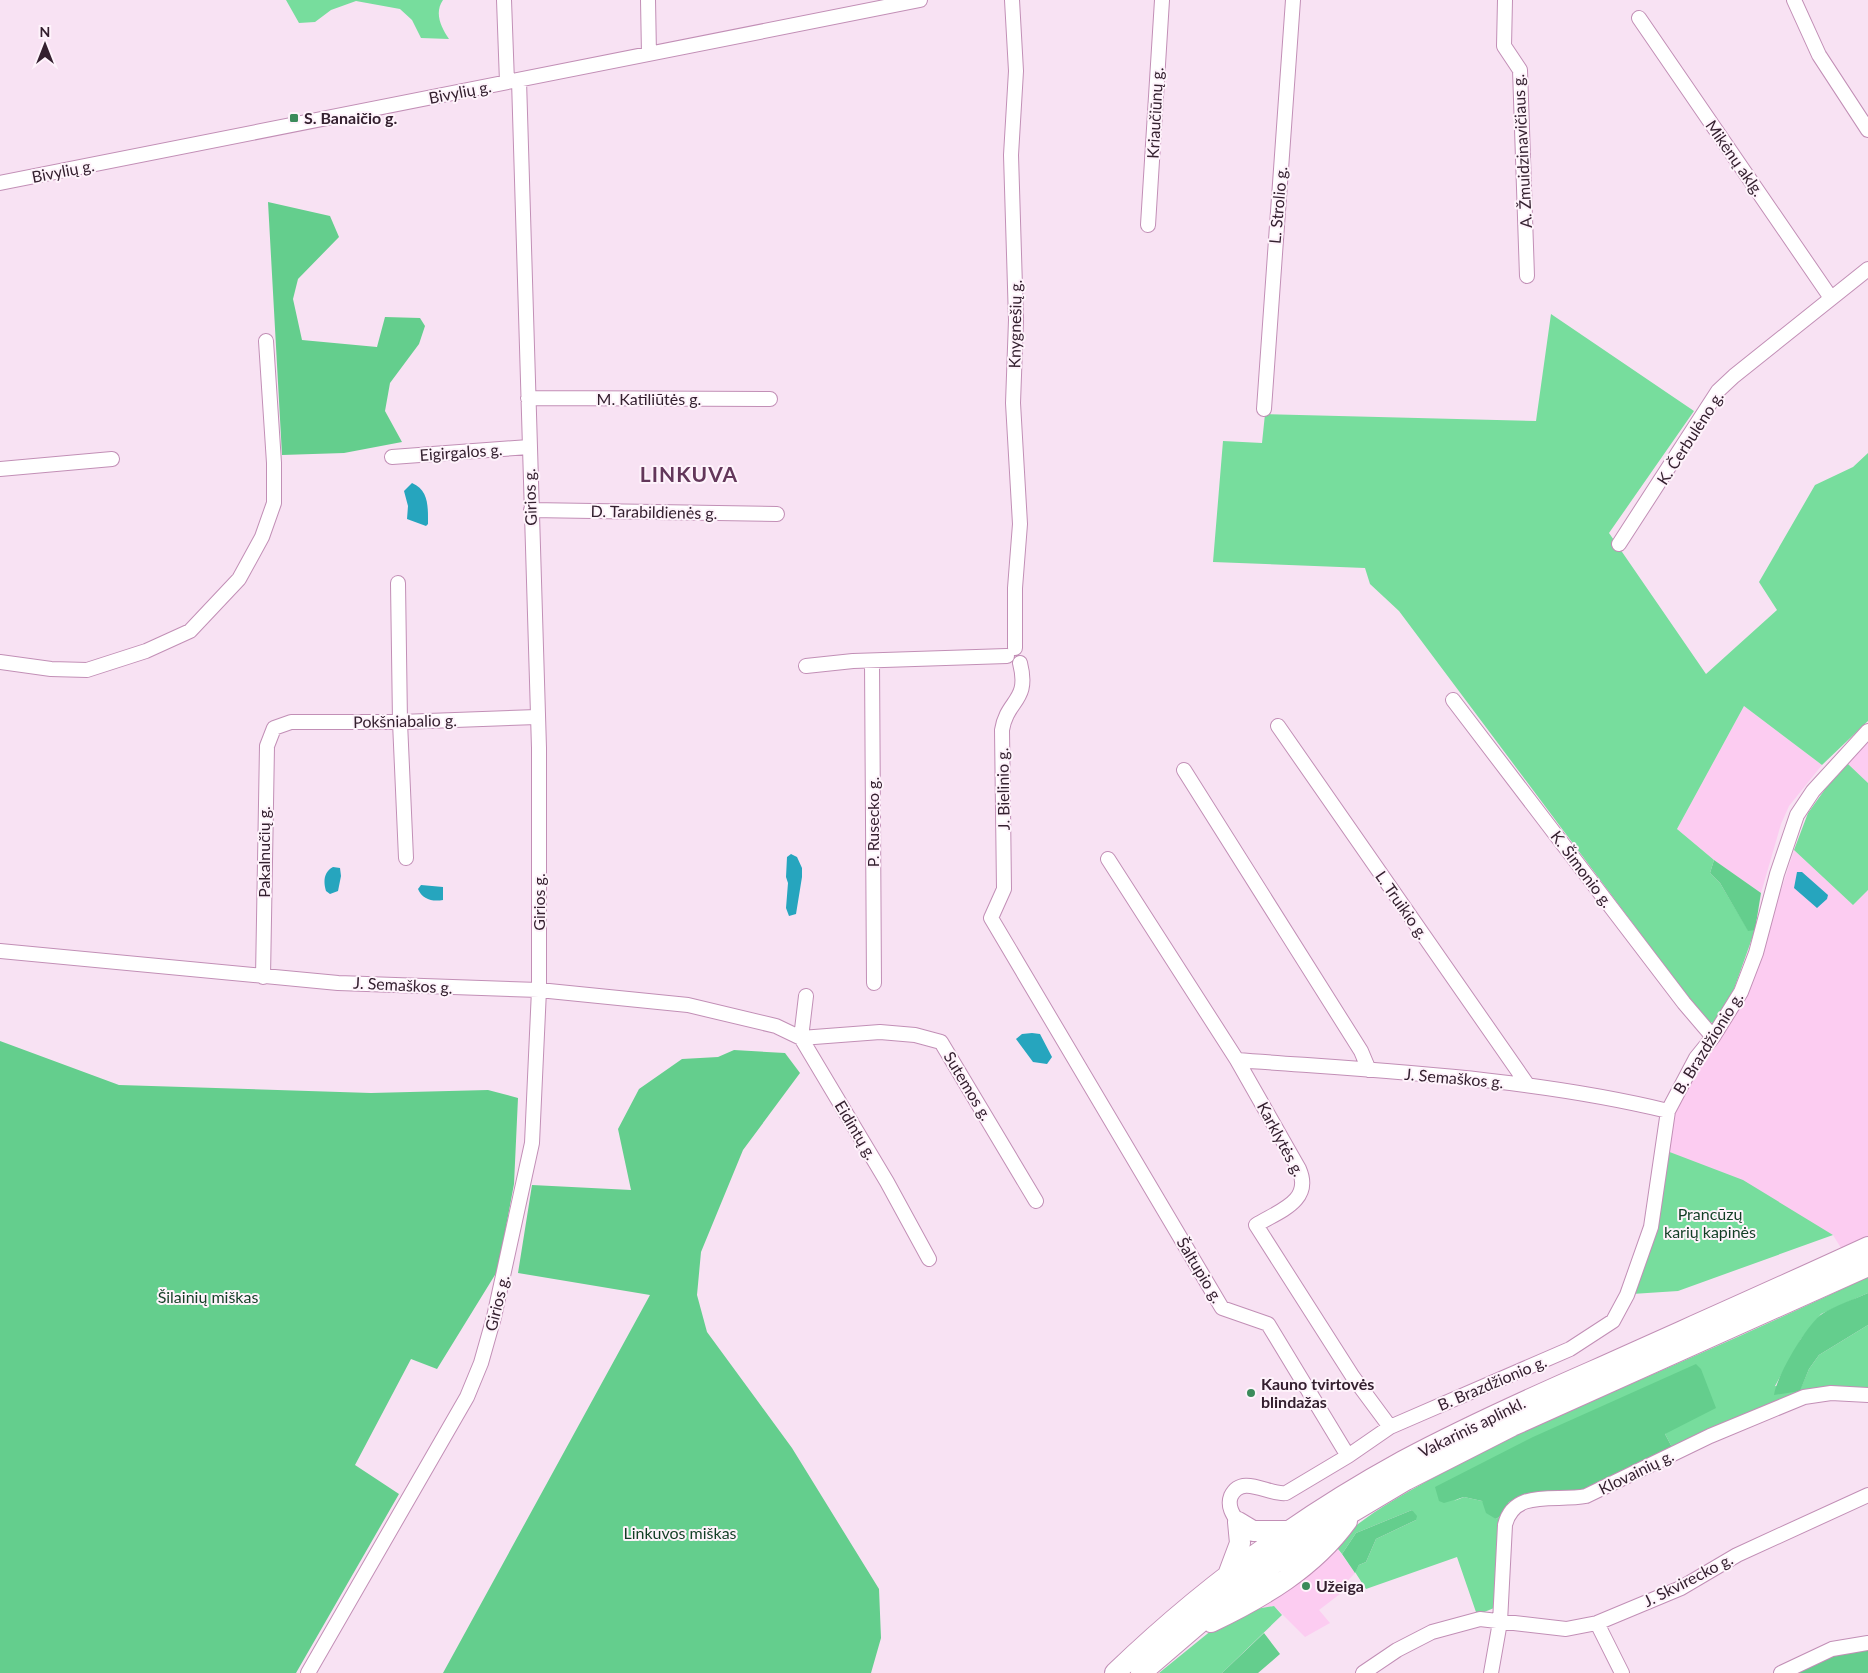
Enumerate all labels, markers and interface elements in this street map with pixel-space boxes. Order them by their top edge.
north arrow [20,20,70,70]
text: N [40,23,50,40]
street label: Kriaučiūnų g. [1143,67,1166,159]
street label: A. Žmuidzinavičiaus g. [1508,73,1535,229]
street label: Bivylių g. [427,76,493,107]
place label: S. Banaičio g. [304,108,398,127]
marker: S. Banaičio g. [288,112,300,124]
street label: Mikėnų aklg. [1702,116,1769,199]
street label: Bivylių g. [30,155,96,186]
street label: L. Strolio g. [1265,165,1290,244]
street label: Knygnešių g. [1004,279,1025,369]
street label: K. Čerbulėno g. [1652,387,1727,488]
street label: M. Katiliūtės g. [597,389,701,408]
street label: Eigirgalos g. [419,439,503,464]
district label: LINKUVA [640,461,738,486]
street label: Girios g. [519,468,540,526]
street label: D. Tarabildienės g. [590,501,718,522]
street label: Pokšniabalio g. [353,710,457,731]
street label: J. Bielinio g. [992,748,1013,830]
street label: P. Rusecko g. [863,777,882,867]
street label: Pakalnučių g. [254,806,273,898]
street label: K. Šimonio g. [1547,827,1617,911]
street label: L. Truikio g. [1372,867,1433,943]
street label: Girios g. [529,873,548,931]
street label: J. Semaškos g. [353,972,453,997]
street label: B. Brazdžionio g. [1669,988,1746,1097]
street label: Sutemos g. [940,1048,996,1124]
street label: J. Semaškos g. [1404,1064,1504,1091]
street label: Eidintų g. [831,1097,881,1163]
street label: Karklytės g. [1254,1098,1309,1179]
park label: Prancūzų karių kapinės [1664,1204,1756,1241]
street label: Šaltupio g. [1173,1234,1227,1306]
street label: Girios g. [480,1273,513,1333]
park label: Šilainių miškas [158,1287,258,1306]
street label: B. Brazdžionio g. [1435,1351,1549,1414]
place label: Kauno tvirtovės blindažas [1261,1374,1374,1411]
marker: Kauno tvirtovės blindažas [1245,1387,1257,1399]
street label: Vakarinis aplinkl. [1415,1393,1528,1461]
street label: Klovainių g. [1595,1445,1676,1498]
park label: Linkuvos miškas [623,1523,737,1542]
street label: J. Skvirecko g. [1640,1549,1736,1610]
place label: Užeiga [1316,1576,1364,1595]
marker: Užeiga [1300,1580,1312,1592]

